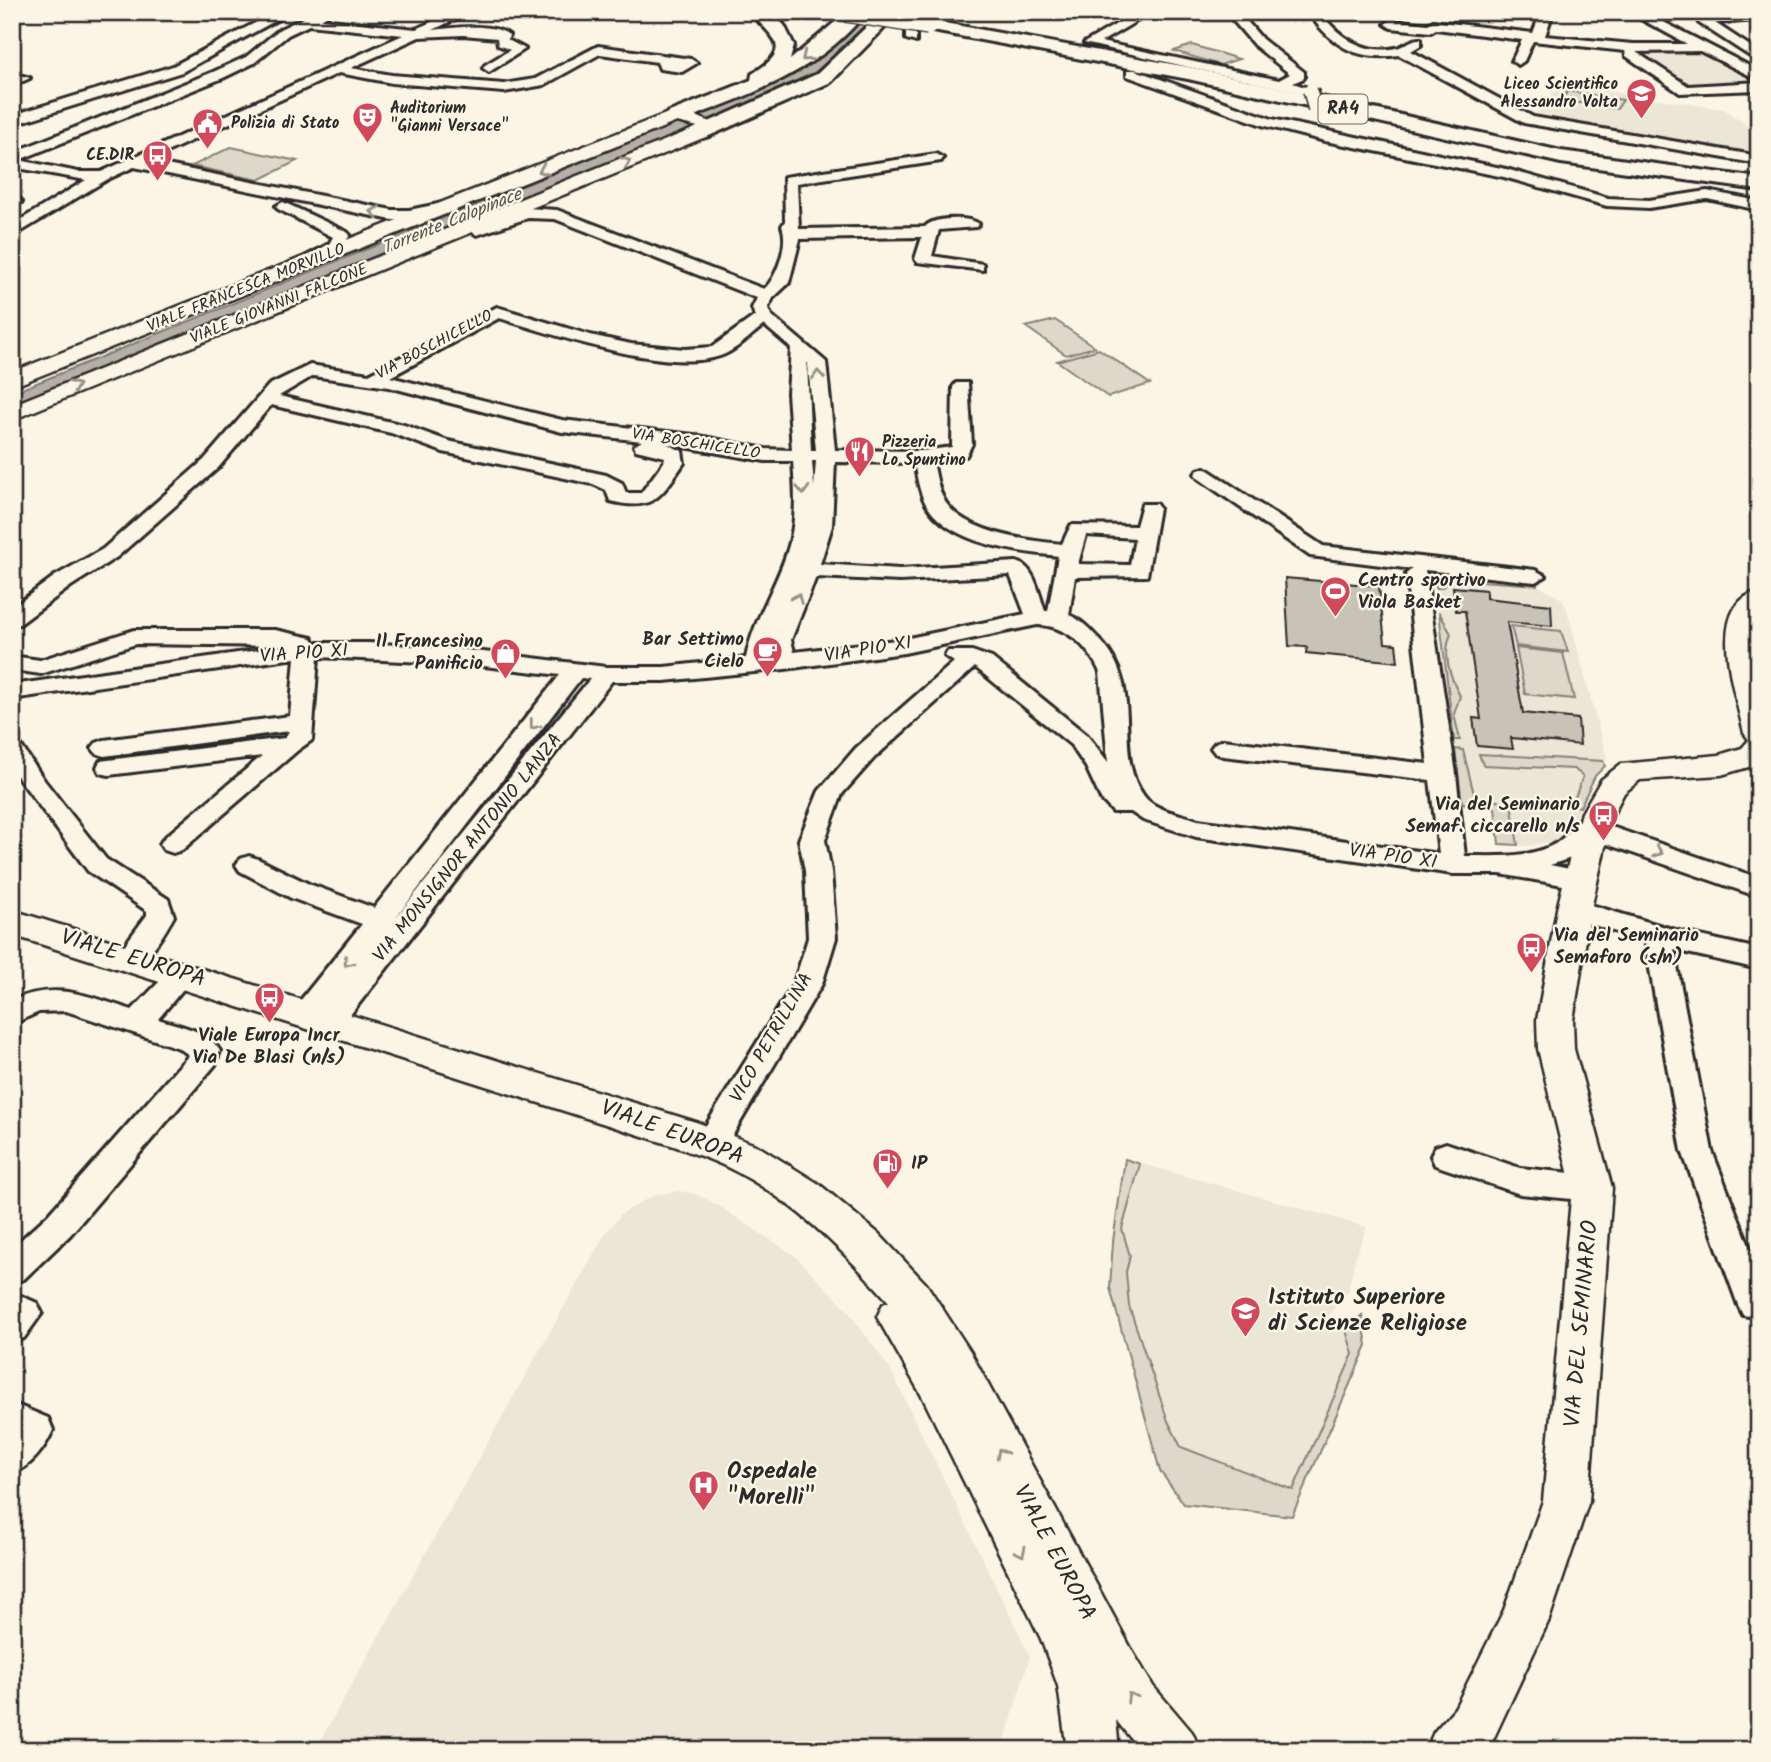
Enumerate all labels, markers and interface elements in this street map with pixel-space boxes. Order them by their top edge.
one-way arrow [801,49,814,61]
place label: Liceo Scientifico Alessandro Volta [1501,72,1618,115]
school or university icon: Liceo Scientifico Alessandro Volta [1624,76,1658,120]
road number: RA4 [1318,94,1368,124]
place label: Auditorium "Gianni Versace" [390,96,509,139]
theatre icon: Auditorium "Gianni Versace" [350,100,384,144]
public building icon: Polizia di Stato [191,106,225,150]
place label: Polizia di Stato [231,111,339,136]
bus stop icon: CE.DIR [140,138,174,182]
place label: CE.DIR [86,143,134,168]
one-way arrow [620,157,632,171]
one-way arrow [537,161,549,175]
water label: Torrente Calopinace [378,180,528,263]
one-way arrow [369,205,381,220]
street label: VIALE FRANCESCA MORVILLO [143,237,349,339]
street label: VIALE GIOVANNI FALCONE [186,257,372,351]
street label: VIA BOSCHICELLO [371,303,497,386]
one-way arrow [811,369,826,381]
one-way arrow [68,381,80,395]
street label: VIA BOSCHICELLO [630,422,762,467]
place label: Pizzeria Lo Spuntino [882,430,966,473]
restaurant icon: Pizzeria Lo Spuntino [842,434,876,478]
one-way arrow [795,485,810,496]
place label: Centro sportivo Viola Basket [1358,566,1486,618]
sports icon: Centro sportivo Viola Basket [1318,575,1352,619]
one-way arrow [788,593,802,605]
place label: Bar Settimo Cielo [642,625,744,677]
place label: Il Francesino Panificio [376,627,483,679]
street label: VIA PIO XI [822,628,914,672]
cafe icon: Bar Settimo Cielo [750,634,784,678]
street label: VIA PIO XI [259,636,349,672]
shop icon: Il Francesino Panificio [489,636,523,680]
one-way arrow [529,717,542,730]
street label: VIA MONSIGNOR ANTONIO LANZA [366,727,570,969]
place label: Via del Seminario Semaf. ciccarello n/s [1405,790,1580,842]
bus stop icon: Via del Seminario Semaf. ciccarello n/s [1586,799,1620,843]
street label: VIA PIO XI [1347,836,1439,878]
one-way arrow [1651,844,1663,858]
street label: VIALE EUROPA [56,920,210,998]
place label: Via del Seminario Semaforo (s/n) [1554,921,1699,973]
bus stop icon: Via del Seminario Semaforo (s/n) [1514,930,1548,974]
one-way arrow [344,953,356,966]
street label: VICO PETRILLINA [722,967,822,1109]
bus stop icon: Viale Europa Incr Via De Blasi (n/s) [252,980,286,1024]
place label: Viale Europa Incr Via De Blasi (n/s) [193,1021,345,1073]
street label: VIALE EUROPA [595,1090,749,1176]
fuel station icon: IP [871,1147,905,1191]
place label: IP [911,1149,928,1179]
street label: VIA DEL SEMINARIO [1555,1219,1609,1429]
place label: Istituto Superiore di Scienze Religiose [1268,1280,1467,1342]
school or university icon: Istituto Superiore di Scienze Religiose [1228,1294,1262,1338]
one-way arrow [996,1448,1010,1460]
place label: Ospedale "Morelli" [727,1454,817,1516]
hospital icon: Ospedale "Morelli" [687,1468,721,1512]
street label: VIALE EUROPA [1003,1478,1105,1628]
one-way arrow [1013,1545,1027,1557]
one-way arrow [1126,1691,1139,1704]

